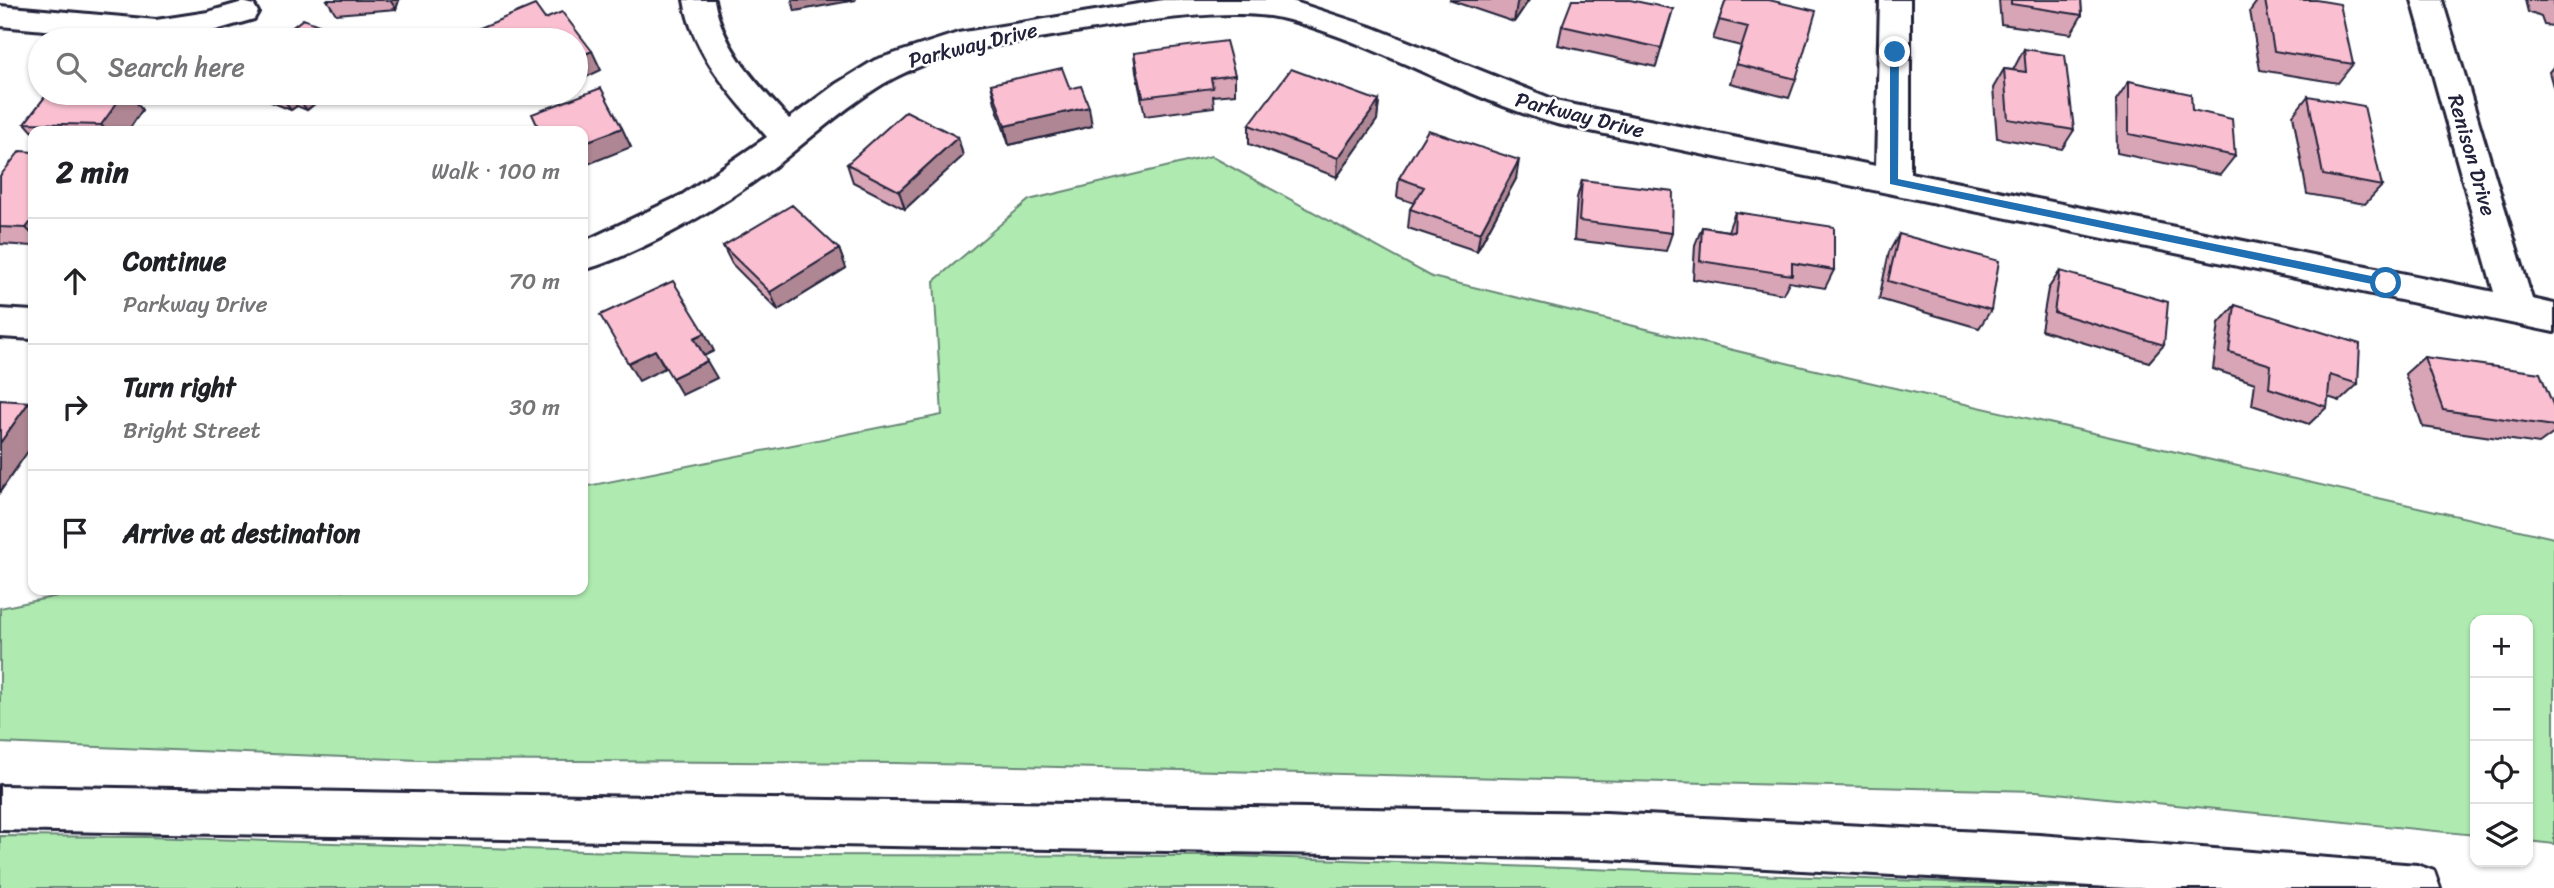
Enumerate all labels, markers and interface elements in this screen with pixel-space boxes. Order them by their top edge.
street label: Parkway Drive [904,11,1042,79]
search box [28,28,588,105]
route end [1879,36,1910,67]
text: Search here [108,44,245,90]
icon: search [52,48,90,86]
street label: Parkway Drive [1511,81,1649,149]
street label: Renison Drive [2436,90,2508,221]
text: 2 min [56,145,129,199]
text: Walk · 100 m [431,151,560,192]
text: Continue [123,238,226,284]
text: 70 m [509,261,560,302]
icon: ahead [56,262,94,300]
route start [2370,267,2401,298]
text: Parkway Drive [123,284,268,325]
text: Turn right [123,364,236,410]
text: 30 m [509,387,560,428]
icon: right [56,388,94,426]
text: Bright Street [123,410,261,451]
text: Arrive at destination [123,510,360,556]
icon: arrive [56,514,94,552]
map controls [2470,615,2533,867]
button: + [2470,615,2533,678]
button: − [2470,678,2533,741]
button: locate [2470,741,2533,804]
button: layers [2470,804,2533,867]

